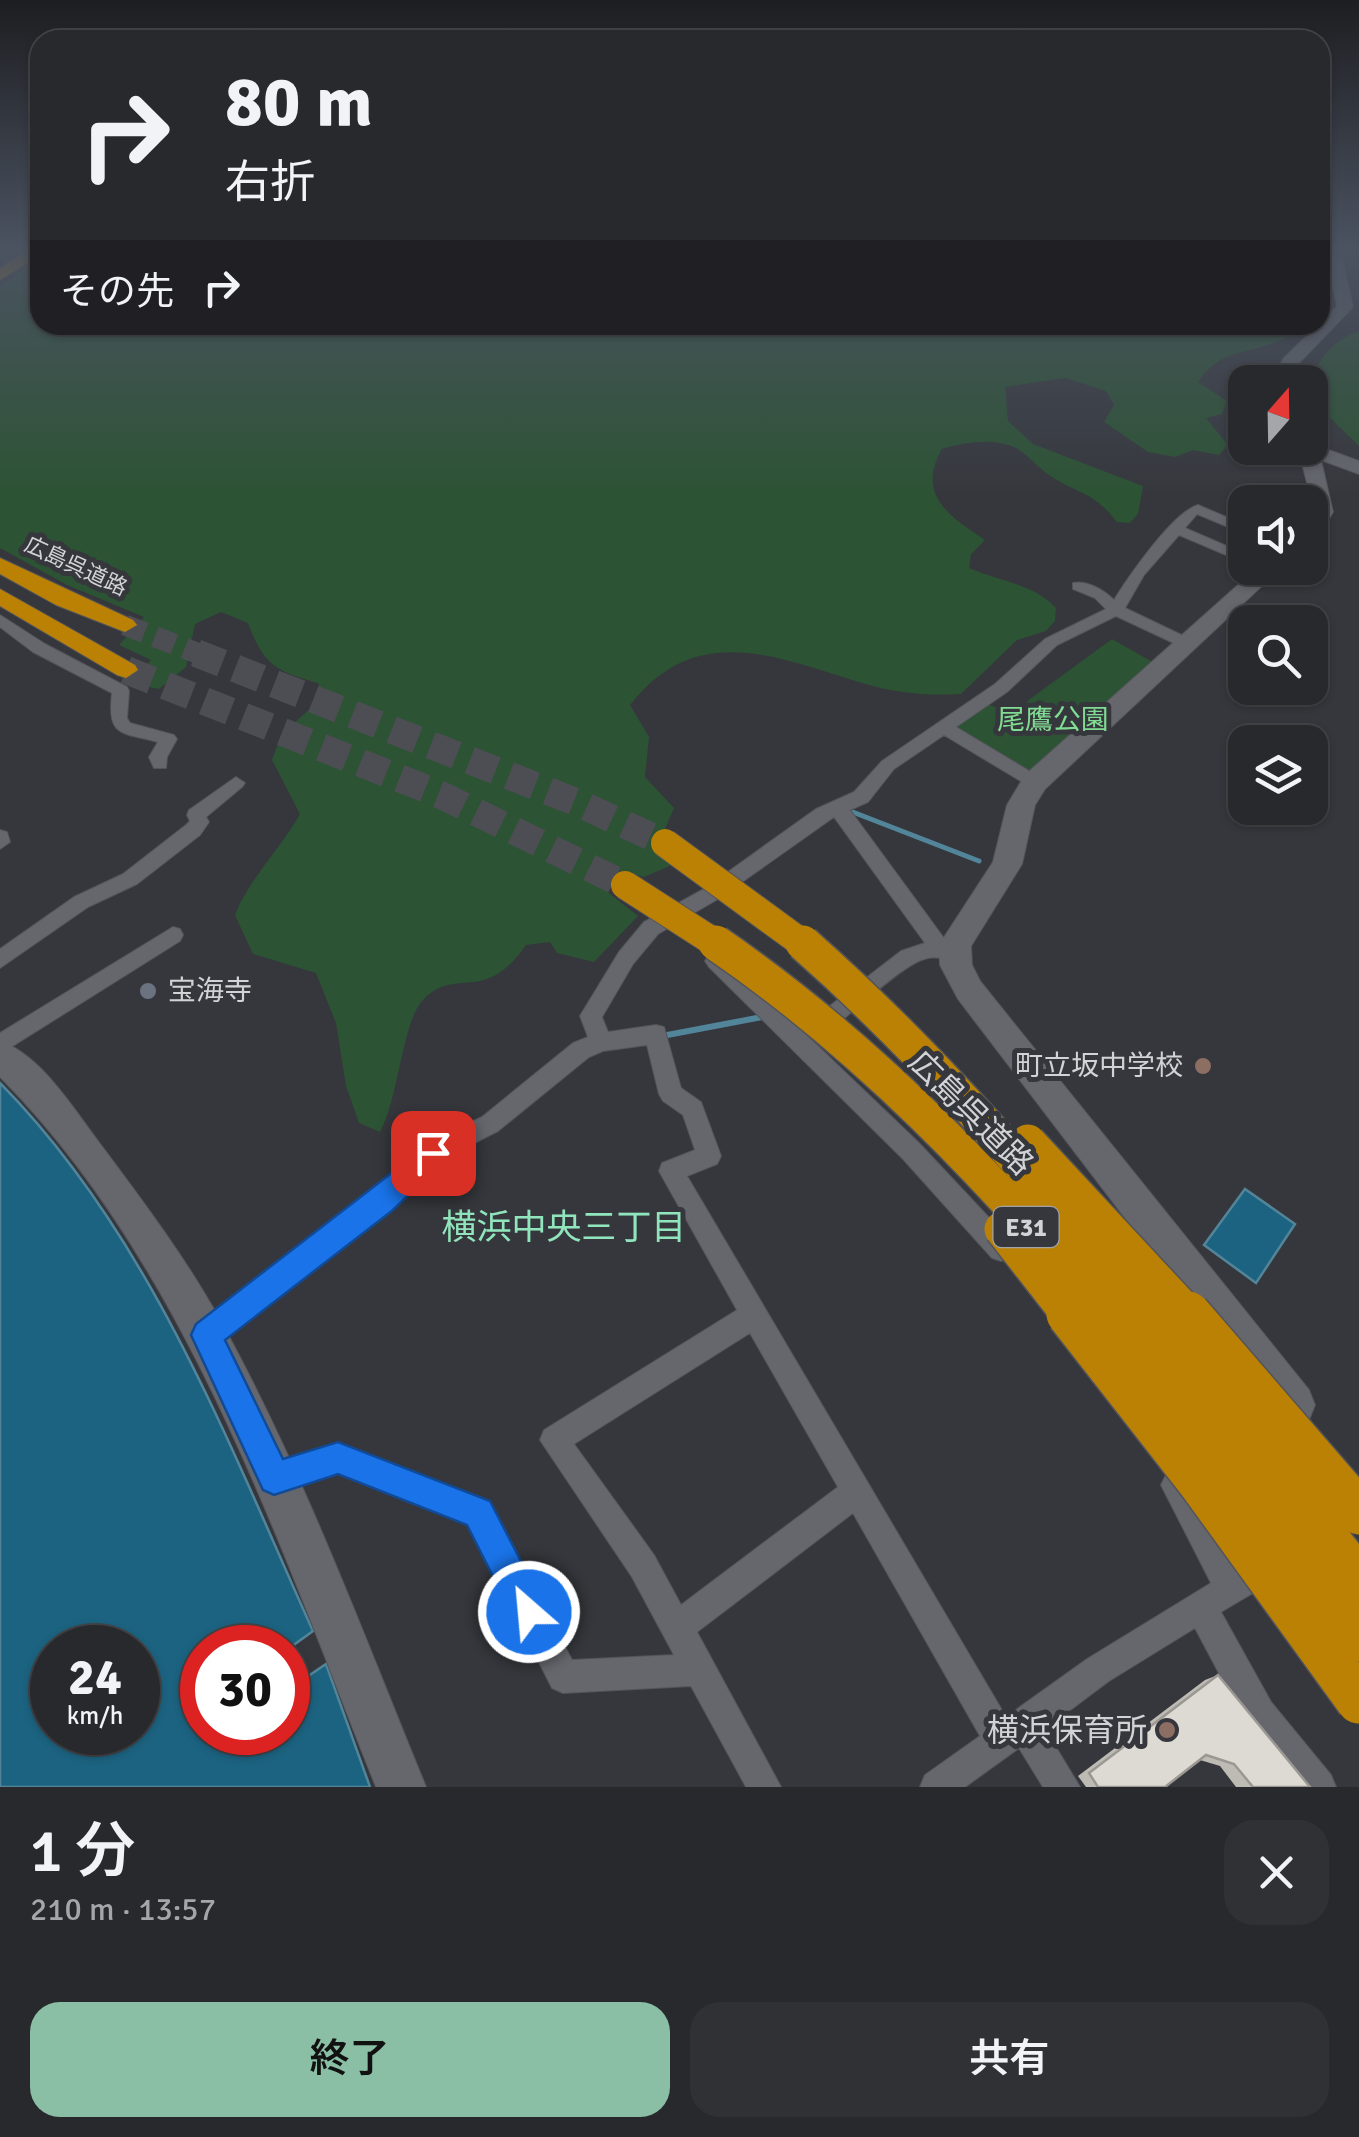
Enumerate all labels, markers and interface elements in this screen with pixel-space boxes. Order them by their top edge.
text: 80 m [225,59,373,145]
icon: right [60,70,190,200]
text: 右折 [225,155,315,210]
icon: right [194,260,249,315]
text: その先 [60,268,174,315]
north arrow [1228,365,1328,465]
map controls [1228,365,1328,825]
button: sound [1228,485,1328,585]
street label: 広島呉道路 [20,531,132,601]
button: search [1228,605,1328,705]
park label: 尾鷹公園 [997,703,1109,737]
button: layers [1228,725,1328,825]
place label: 宝海寺 [168,974,252,1008]
marker: 宝海寺 [137,980,159,1002]
street label: 広島呉道路 [901,1043,1041,1183]
place label: 町立坂中学校 [1015,1049,1183,1083]
marker: 町立坂中学校 [1192,1055,1214,1077]
pin [391,1111,476,1196]
icon: arrive [406,1126,461,1181]
district label: 横浜中央三丁目 [441,1206,687,1249]
road number: E31 [994,1207,1058,1247]
position arrow [477,1560,581,1664]
speed limit sign: 30 [180,1625,310,1755]
text: 24 [68,1647,122,1709]
text: km/h [67,1700,123,1731]
place label: 横浜保育所 [987,1711,1147,1750]
marker: 横浜保育所 [1156,1719,1178,1741]
text: 1 分 [30,1815,136,1889]
button: close [1224,1820,1329,1925]
text: 210 m · 13:57 [30,1890,216,1929]
button: 終了 [30,2002,670,2117]
button: 共有 [690,2002,1329,2117]

